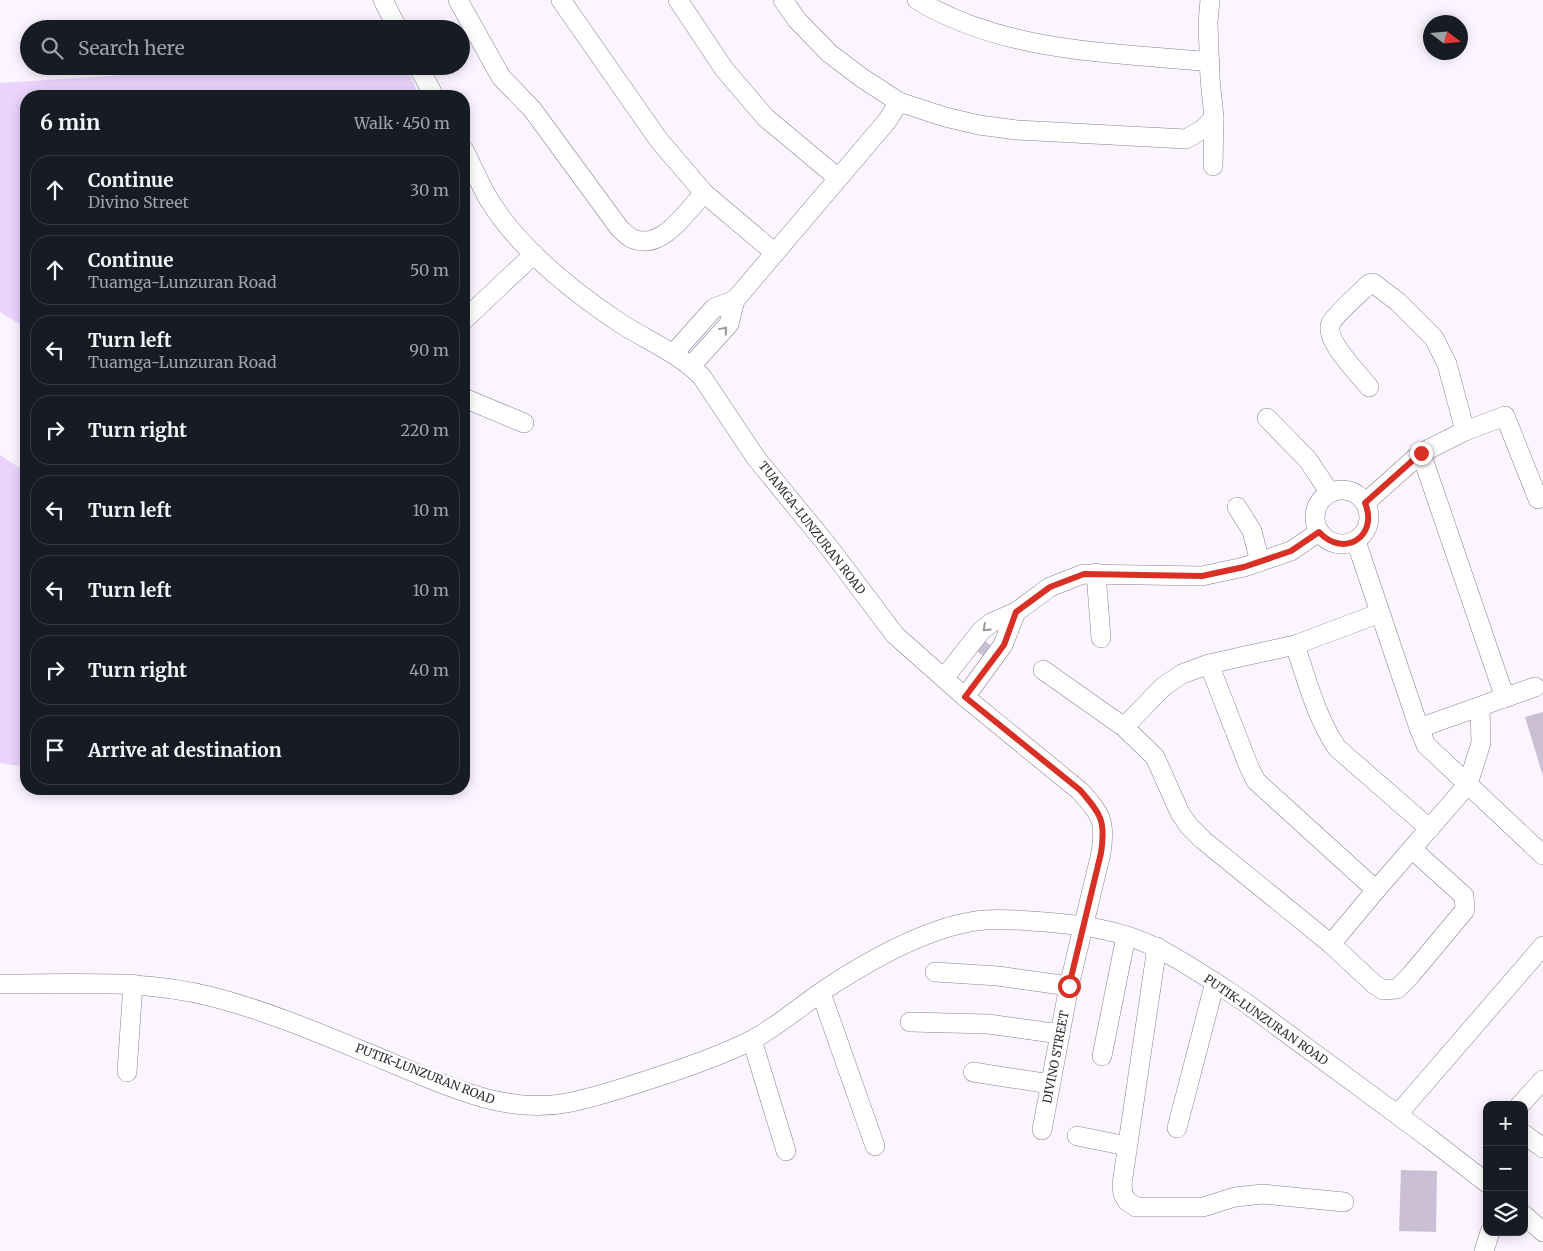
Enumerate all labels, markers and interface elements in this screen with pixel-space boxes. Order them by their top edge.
north arrow [1423,15,1468,60]
search box [20,20,470,75]
icon: search [38,34,66,62]
text: Search here [78,36,185,60]
text: 6 min [40,109,100,136]
text: Walk · 450 m [354,113,450,133]
text: Continue [88,168,174,192]
icon: ahead [41,176,69,204]
text: 30 m [410,180,449,200]
text: Divino Street [88,192,189,212]
text: Continue [88,248,174,272]
icon: ahead [41,256,69,284]
text: 50 m [410,260,449,280]
text: Tuamga-Lunzuran Road [88,272,277,292]
one-way arrow [718,326,727,335]
text: Turn left [88,328,172,352]
icon: left [41,336,69,364]
text: 90 m [409,340,449,360]
text: Tuamga-Lunzuran Road [88,352,277,372]
icon: right [41,416,69,444]
text: Turn right [88,418,187,442]
text: 220 m [401,420,449,440]
route end [1410,442,1433,465]
street label: TUAMGA-LUNZURAN ROAD [756,458,869,597]
icon: left [41,496,69,524]
text: Turn left [88,498,172,522]
text: 10 m [412,500,449,520]
icon: left [41,576,69,604]
text: Turn left [88,578,172,602]
text: 10 m [412,580,449,600]
one-way arrow [982,622,991,631]
icon: right [41,656,69,684]
text: Turn right [88,658,187,682]
text: 40 m [409,660,449,680]
icon: arrive [41,736,69,764]
text: Arrive at destination [88,738,282,762]
street label: PUTIK-LUNZURAN ROAD [1201,971,1331,1068]
route start [1058,975,1081,998]
street label: DIVINO STREET [1039,1009,1072,1104]
street label: PUTIK-LUNZURAN ROAD [353,1040,497,1107]
map controls [1483,1101,1528,1236]
button: + [1483,1101,1528,1146]
button: − [1483,1146,1528,1191]
button: layers [1483,1191,1528,1236]

